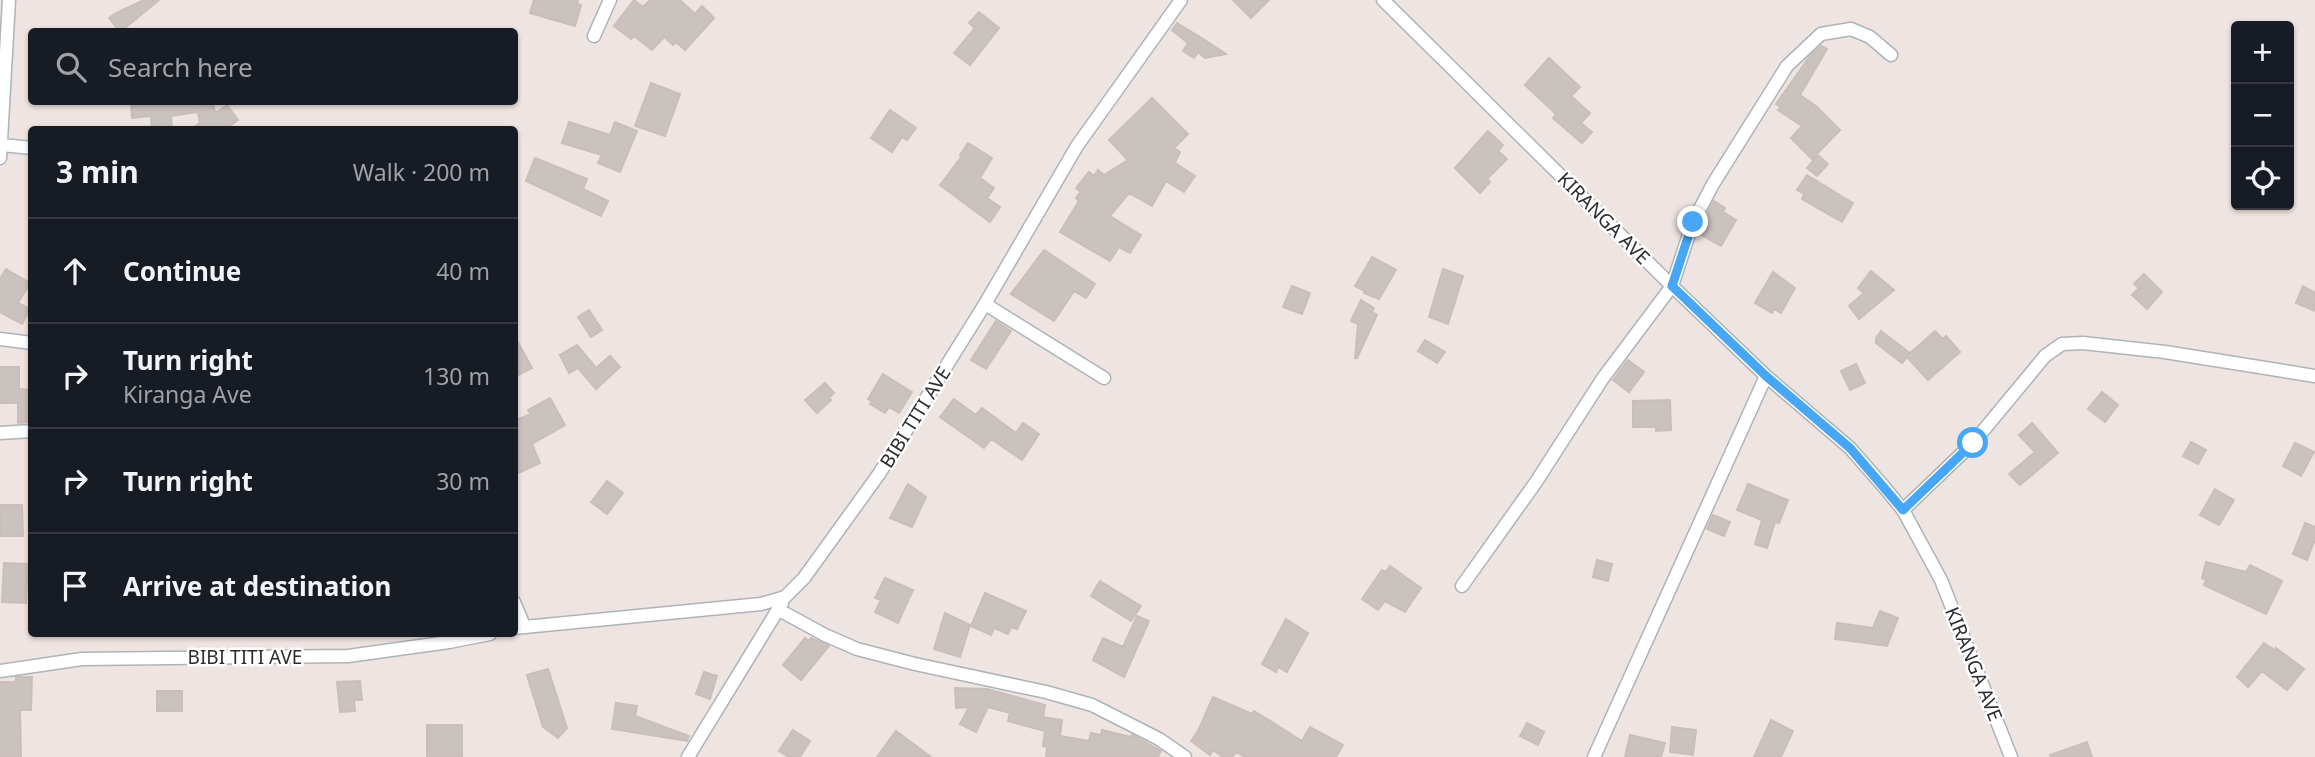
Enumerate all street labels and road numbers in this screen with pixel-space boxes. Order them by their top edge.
street label: KIRANGA AVE [1552,166,1656,270]
street label: BIBI TITI AVE [874,361,956,473]
street label: KIRANGA AVE [1939,603,2009,725]
street label: BIBI TITI AVE [188,644,302,670]

